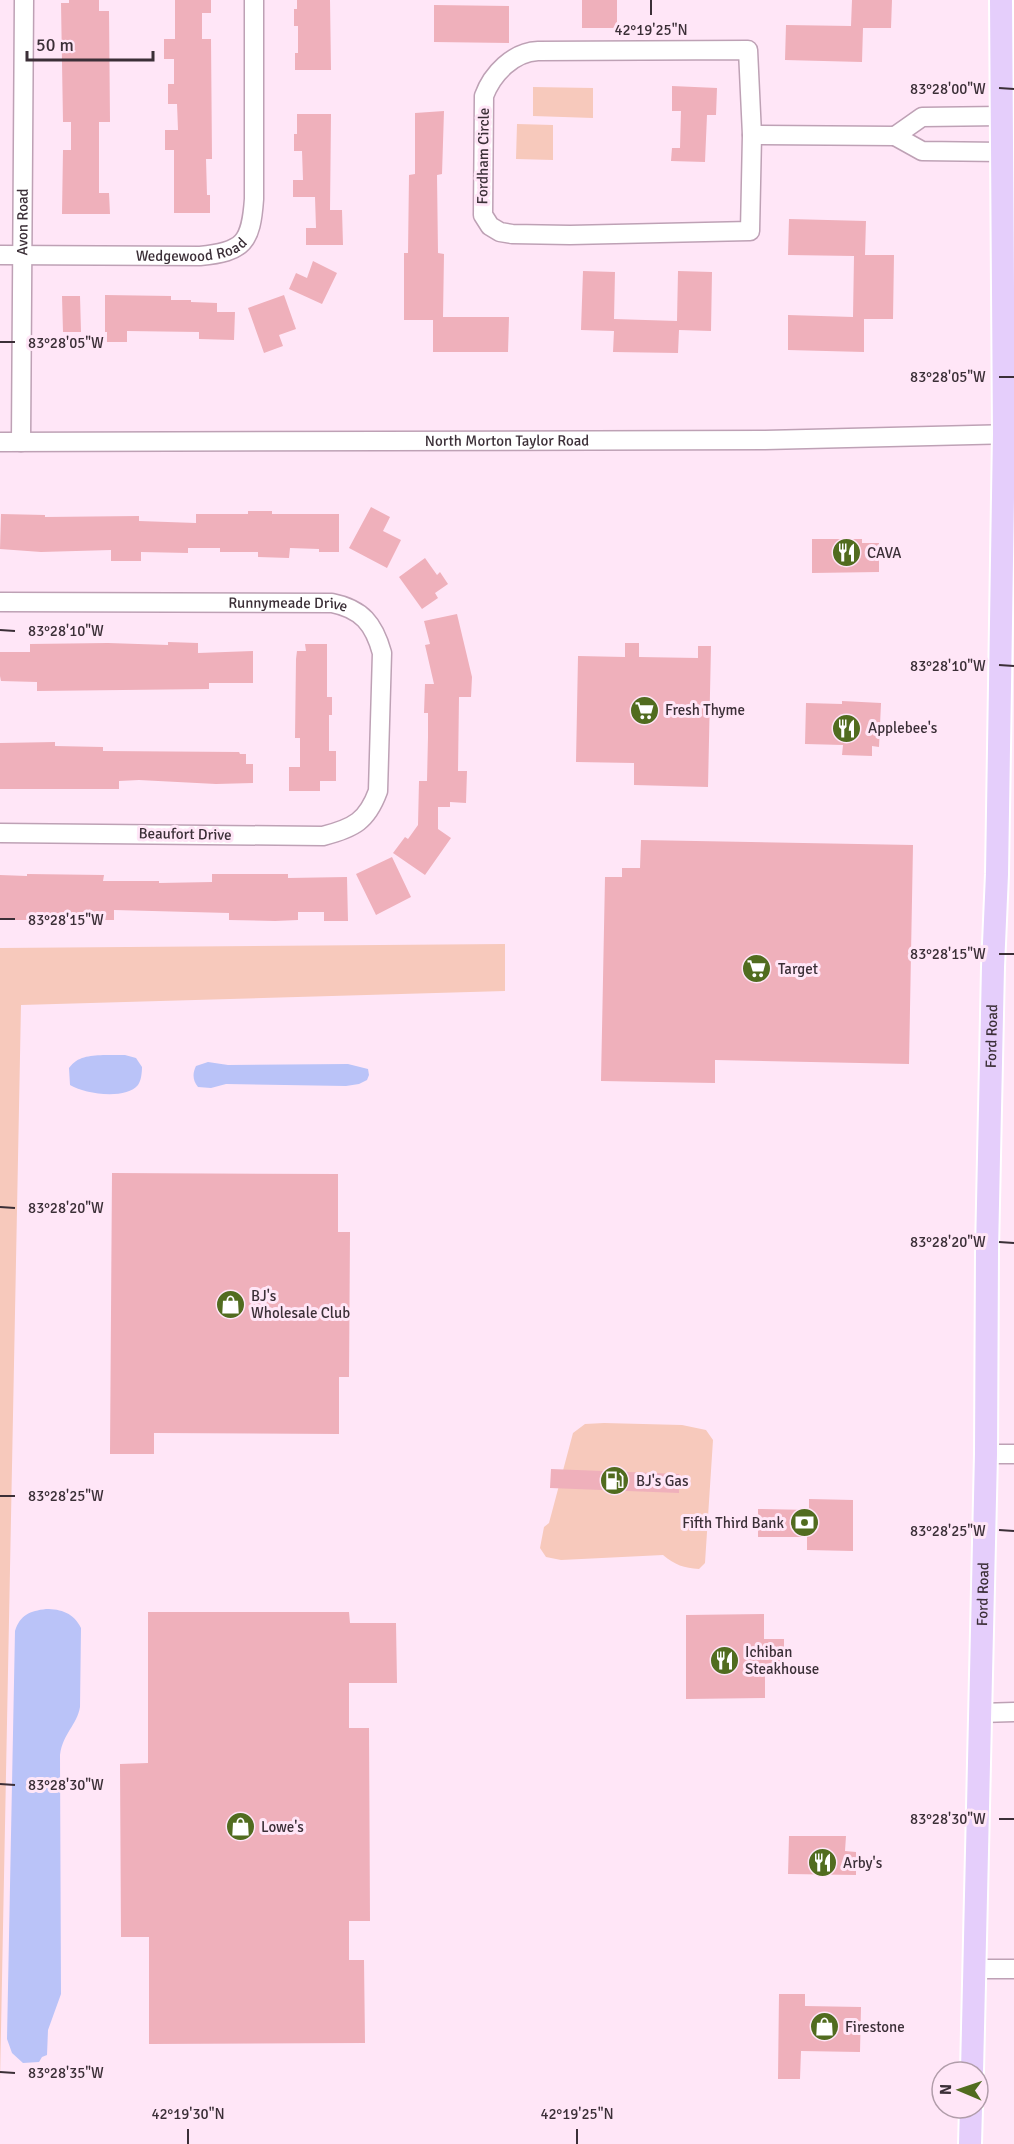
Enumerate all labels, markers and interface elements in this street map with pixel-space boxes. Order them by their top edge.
text: 42°19'25"N [614,21,688,39]
scale bar [27,24,153,62]
text: 50 m [36,34,74,56]
text: 83°28'00"W [910,80,986,98]
street label: Fordham Circle [473,107,493,205]
street label: Avon Road [13,188,32,256]
street label: Wedgewood Road [136,234,251,265]
text: 83°28'05"W [28,334,104,352]
text: 83°28'05"W [910,368,986,386]
street label: North Morton Taylor Road [425,431,589,450]
restaurant icon: CAVA [830,537,862,569]
place label: CAVA [867,544,902,562]
street label: Runnymeade Drive [228,594,350,616]
text: 83°28'10"W [28,622,104,640]
text: 83°28'10"W [910,657,986,675]
supermarket icon: Fresh Thyme [628,694,660,726]
place label: Fresh Thyme [665,701,745,719]
restaurant icon: Applebee's [831,712,863,744]
place label: Applebee's [868,719,938,737]
street label: Beaufort Drive [138,824,232,844]
text: 83°28'15"W [28,911,104,929]
text: 83°28'15"W [910,945,986,963]
supermarket icon: Target [741,953,773,985]
place label: Target [778,960,818,978]
street label: Ford Road [982,1004,1001,1068]
text: 83°28'20"W [28,1199,104,1217]
text: 83°28'20"W [910,1233,986,1251]
place label: BJ's Wholesale Club [251,1287,350,1322]
shop icon: BJ's Wholesale Club [214,1289,246,1321]
fuel station icon: BJ's Gas [599,1465,631,1497]
place label: BJ's Gas [636,1472,689,1490]
text: 83°28'25"W [28,1487,104,1505]
bank icon: Fifth Third Bank [789,1507,821,1539]
place label: Fifth Third Bank [682,1514,784,1532]
text: 83°28'25"W [910,1522,986,1540]
street label: Ford Road [973,1562,993,1626]
place label: Ichiban Steakhouse [745,1643,819,1678]
restaurant icon: Ichiban Steakhouse [708,1645,740,1677]
text: 83°28'30"W [28,1776,104,1794]
text: 83°28'30"W [910,1810,986,1828]
shop icon: Lowe's [224,1811,256,1843]
place label: Lowe's [261,1818,304,1836]
restaurant icon: Arby's [806,1847,838,1879]
place label: Arby's [843,1854,883,1872]
shop icon: Firestone [808,2011,840,2043]
place label: Firestone [845,2018,905,2036]
north arrow [930,2060,990,2120]
text: 83°28'35"W [28,2064,104,2082]
text: N [936,2084,956,2095]
text: 42°19'30"N [151,2105,225,2123]
text: 42°19'25"N [540,2105,614,2123]

